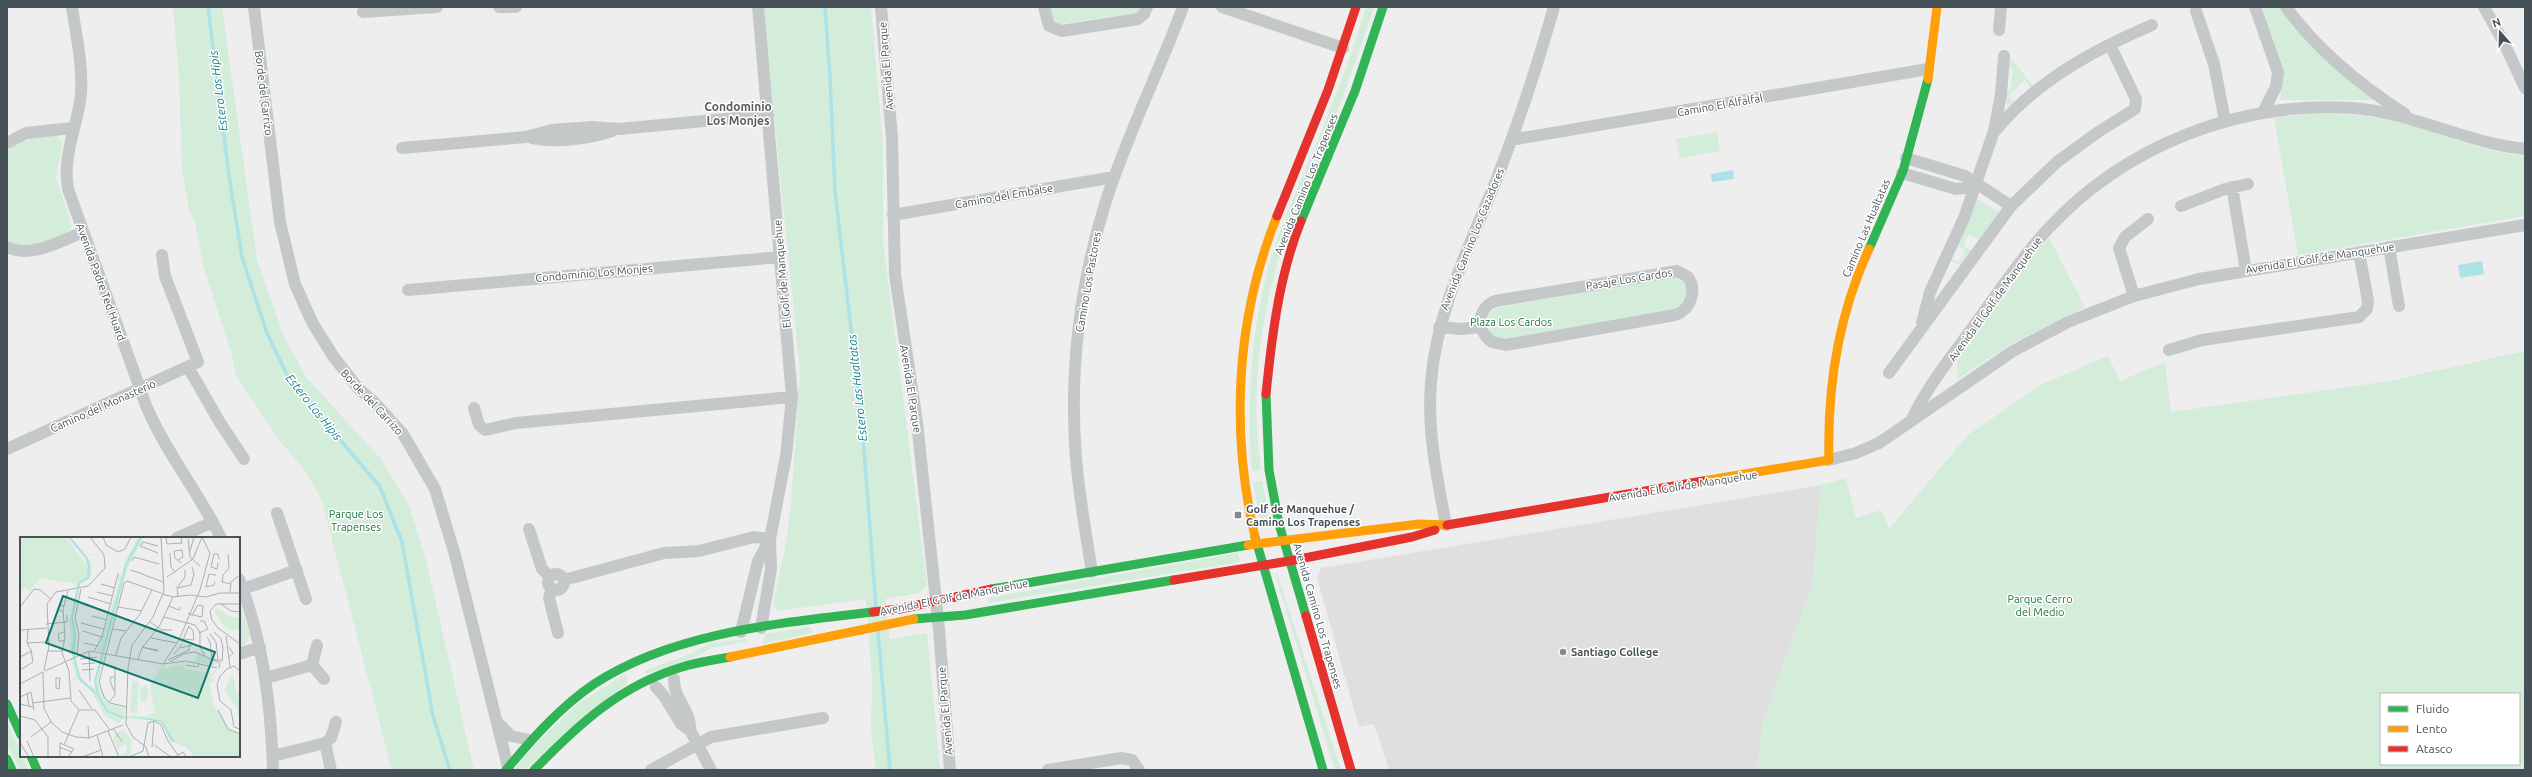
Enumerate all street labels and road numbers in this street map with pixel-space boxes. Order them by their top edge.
street label: Avenida El Parque [876,21,896,111]
street label: Borde del Carrizo [253,50,275,136]
street label: Camino El Alfalfal [1676,92,1764,118]
street label: Avenida Camino Los Trapenses [1272,112,1340,256]
street label: Avenida Camino Los Cazadores [1438,166,1506,312]
street label: Camino Las Hualtatas [1840,177,1892,279]
street label: Camino del Embalse [954,181,1054,211]
street label: El Golf de Manquehue [771,219,793,329]
street label: Avenida Padre Ted Huard [74,222,128,342]
street label: Camino Los Pastores [1073,231,1103,333]
street label: Avenida El Golf de Manquehue [1946,234,2044,364]
street label: Avenida El Golf de Manquehue [2245,240,2395,276]
street label: Condominio Los Monjes [535,262,653,284]
street label: Pasaje Los Cardos [1585,266,1673,292]
street label: Avenida El Parque [898,344,924,434]
street label: Borde del Carrizo [339,367,405,437]
street label: Camino del Monasterio [48,377,158,435]
street label: Avenida El Golf de Manquehue [1608,468,1758,504]
street label: Avenida Camino Los Trapenses [1291,542,1345,690]
street label: Avenida El Golf de Manquehue [879,577,1029,617]
street label: Avenida El Parque [935,666,955,756]

